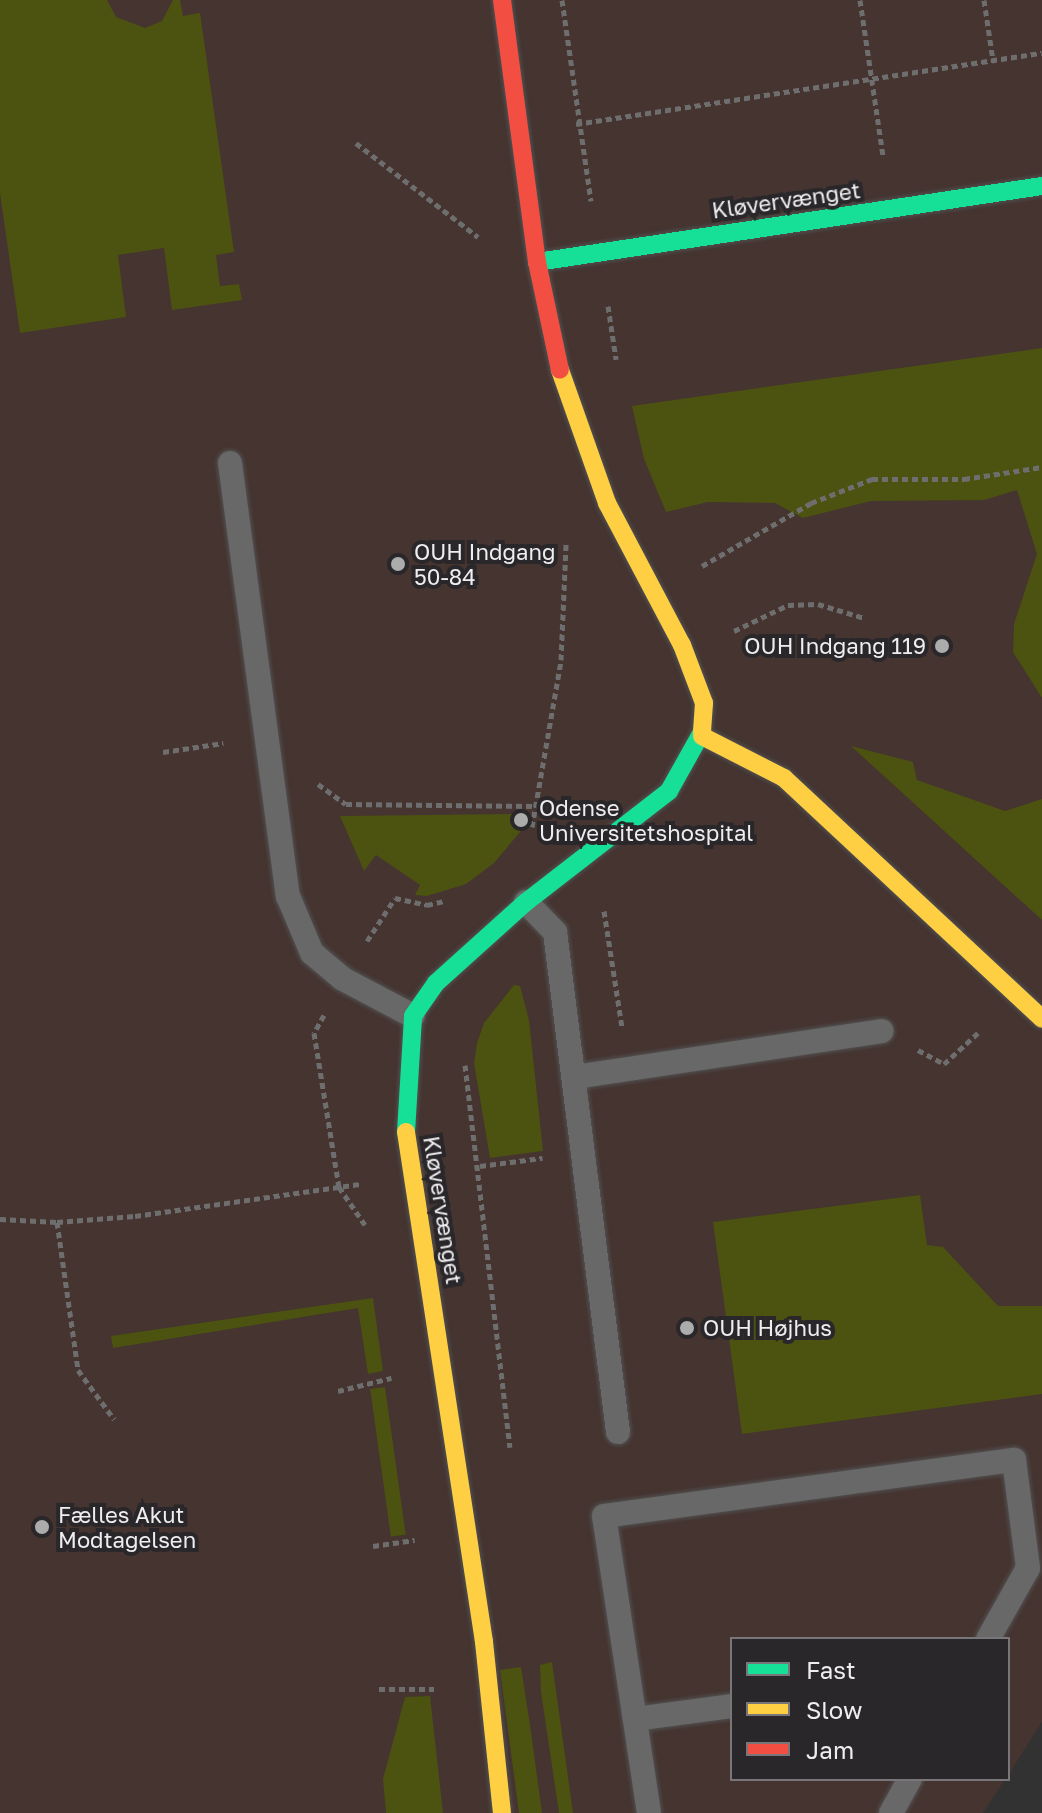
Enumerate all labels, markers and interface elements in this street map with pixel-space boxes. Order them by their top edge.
street label: Kløvervænget [710,177,862,223]
place label: OUH Indgang 50-84 [414,538,556,590]
marker: OUH Indgang 50-84 [389,555,407,573]
place label: OUH Indgang 119 [744,633,926,659]
marker: OUH Indgang 119 [933,637,951,655]
place label: Odense Universitetshospital [539,794,753,846]
marker: Odense Universitetshospital [510,809,532,831]
street label: Kløvervænget [418,1134,468,1286]
place label: OUH Højhus [703,1315,832,1341]
marker: OUH Højhus [678,1319,696,1337]
place label: Fælles Akut Modtagelsen [58,1501,196,1552]
marker: Fælles Akut Modtagelsen [33,1518,51,1536]
legend [730,1637,1010,1781]
text: Fast [806,1655,856,1684]
text: Slow [806,1695,862,1724]
text: Jam [806,1735,854,1764]

